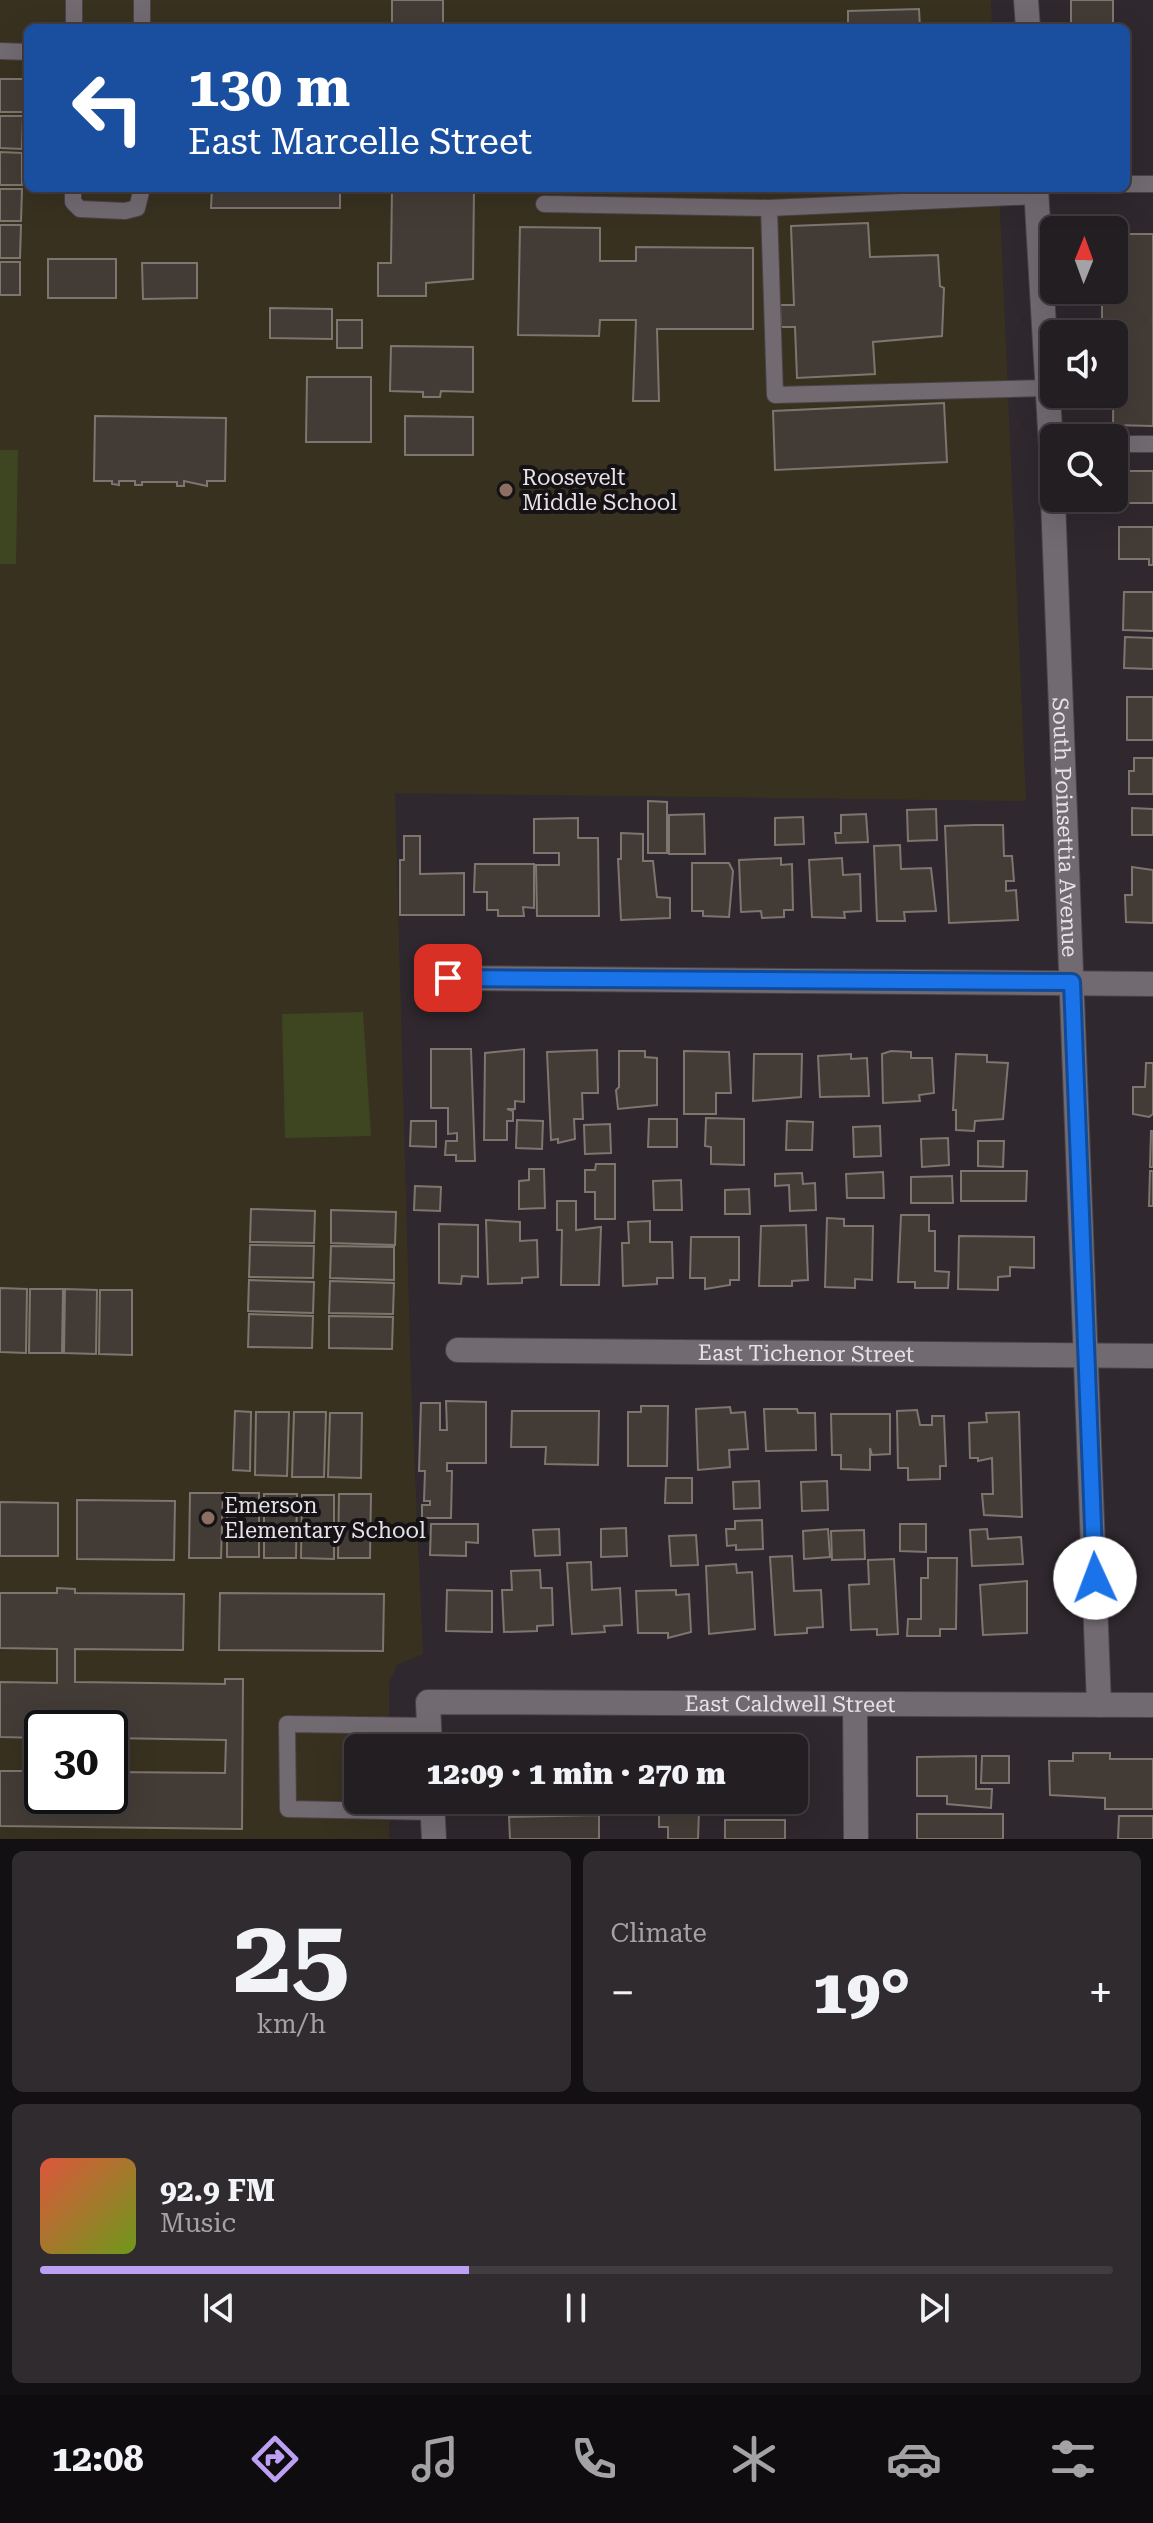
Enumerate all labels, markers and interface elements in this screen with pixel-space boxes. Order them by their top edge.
text: 130 m [188,54,350,120]
icon: left [56,56,160,160]
text: East Marcelle Street [188,121,532,163]
north arrow [1040,216,1128,304]
map controls [1040,216,1128,512]
button: sound [1040,320,1128,408]
button: search [1040,424,1128,512]
place label: Roosevelt Middle School [522,465,677,515]
marker: Roosevelt Middle School [497,481,515,499]
street label: South Poinsettia Avenue [1048,697,1083,958]
pin [414,944,482,1012]
icon: arrive [426,956,470,1000]
street label: East Tichenor Street [698,1340,914,1366]
place label: Emerson Elementary School [224,1493,426,1543]
marker: Emerson Elementary School [199,1509,217,1527]
position arrow [1053,1536,1137,1620]
street label: East Caldwell Street [684,1691,896,1716]
speed limit sign: 30 [24,1710,128,1814]
text: 12:09 · 1 min · 270 m [426,1756,726,1791]
text: 25 [233,1896,349,2017]
text: Climate [611,1918,707,1948]
text: 19° [813,1957,910,2028]
text: − [611,1967,635,2019]
text: + [1088,1967,1113,2019]
text: km/h [256,2009,326,2039]
text: 92.9 FM [160,2173,275,2208]
text: Music [160,2208,236,2238]
icon: previous [197,2286,241,2330]
icon: pause [554,2286,598,2330]
icon: next [912,2286,956,2330]
icon: directions [247,2431,303,2487]
icon: music [407,2431,463,2487]
icon: phone [566,2431,622,2487]
icon: climate [726,2431,782,2487]
icon: car [886,2431,942,2487]
icon: filters [1045,2431,1101,2487]
text: 12:08 [52,2438,144,2480]

